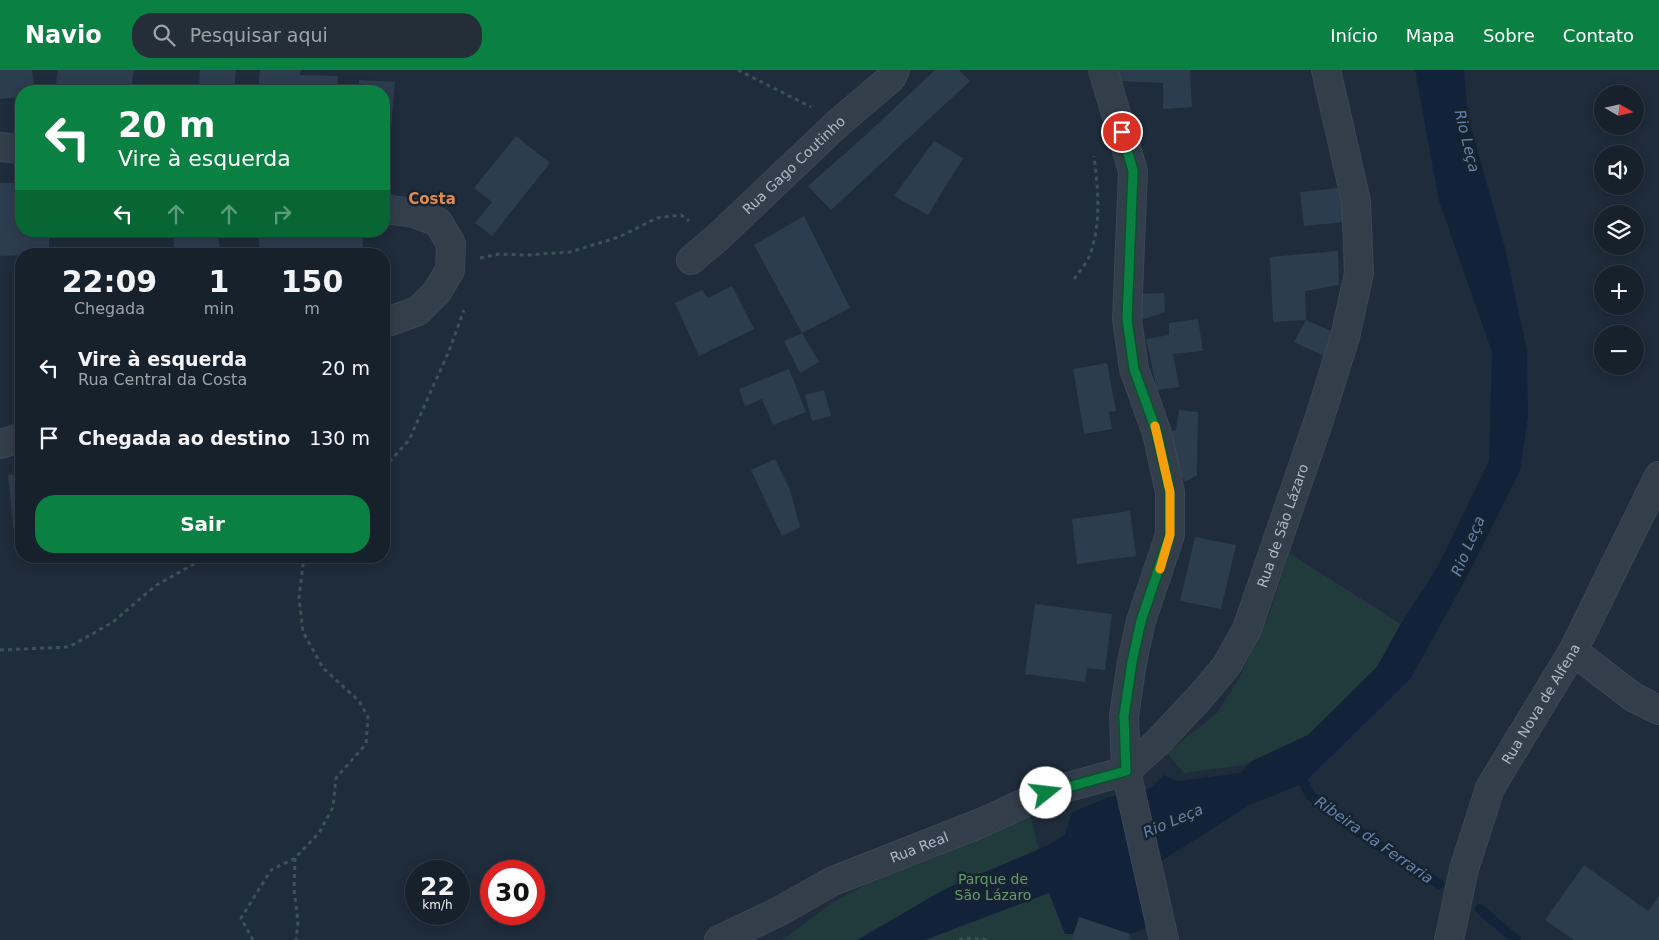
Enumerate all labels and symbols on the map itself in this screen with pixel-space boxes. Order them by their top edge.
north arrow [1594,85,1644,135]
water label: Rio Leça [1451,108,1483,174]
pin [1101,111,1143,153]
street label: Rua Gago Coutinho [739,113,848,217]
district label: Costa [408,190,456,208]
street label: Rua de São Lázaro [1254,462,1311,590]
water label: Rio Leça [1447,513,1489,579]
street label: Rua Nova de Alfena [1498,641,1583,767]
position arrow [1019,766,1071,818]
water label: Ribeira da Ferraria [1311,792,1437,888]
water label: Rio Leça [1140,800,1206,842]
street label: Rua Real [888,829,951,866]
speed limit sign: 30 [480,860,545,925]
park label: Parque de São Lázaro [955,871,1031,903]

